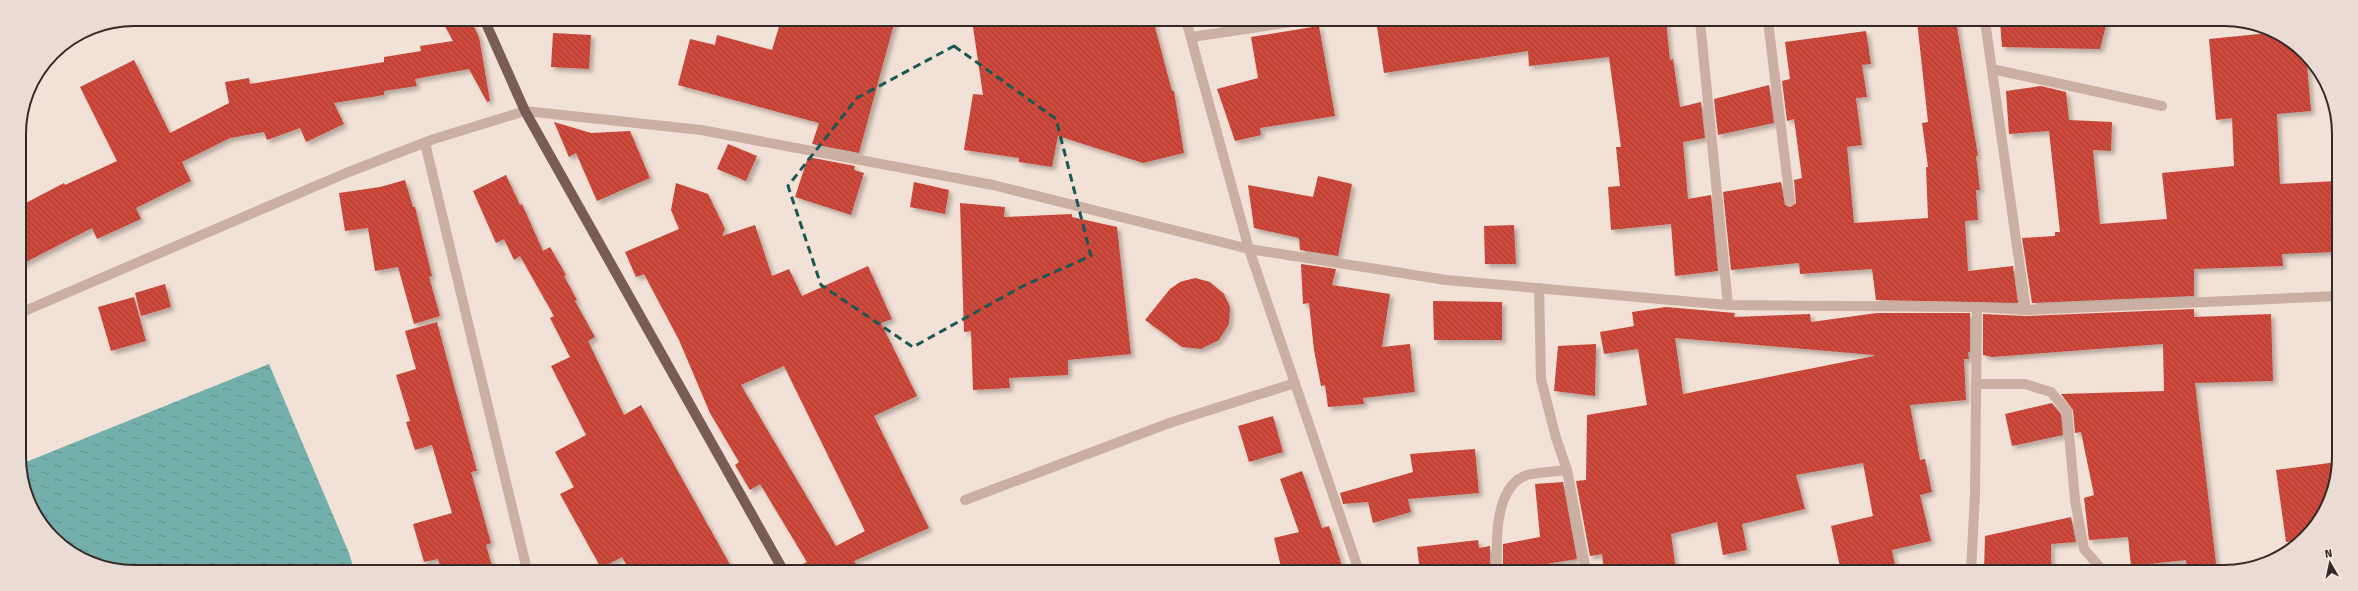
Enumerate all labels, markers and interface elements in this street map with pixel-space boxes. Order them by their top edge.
north arrow [2310,543,2350,583]
text: N [2324,547,2333,561]

